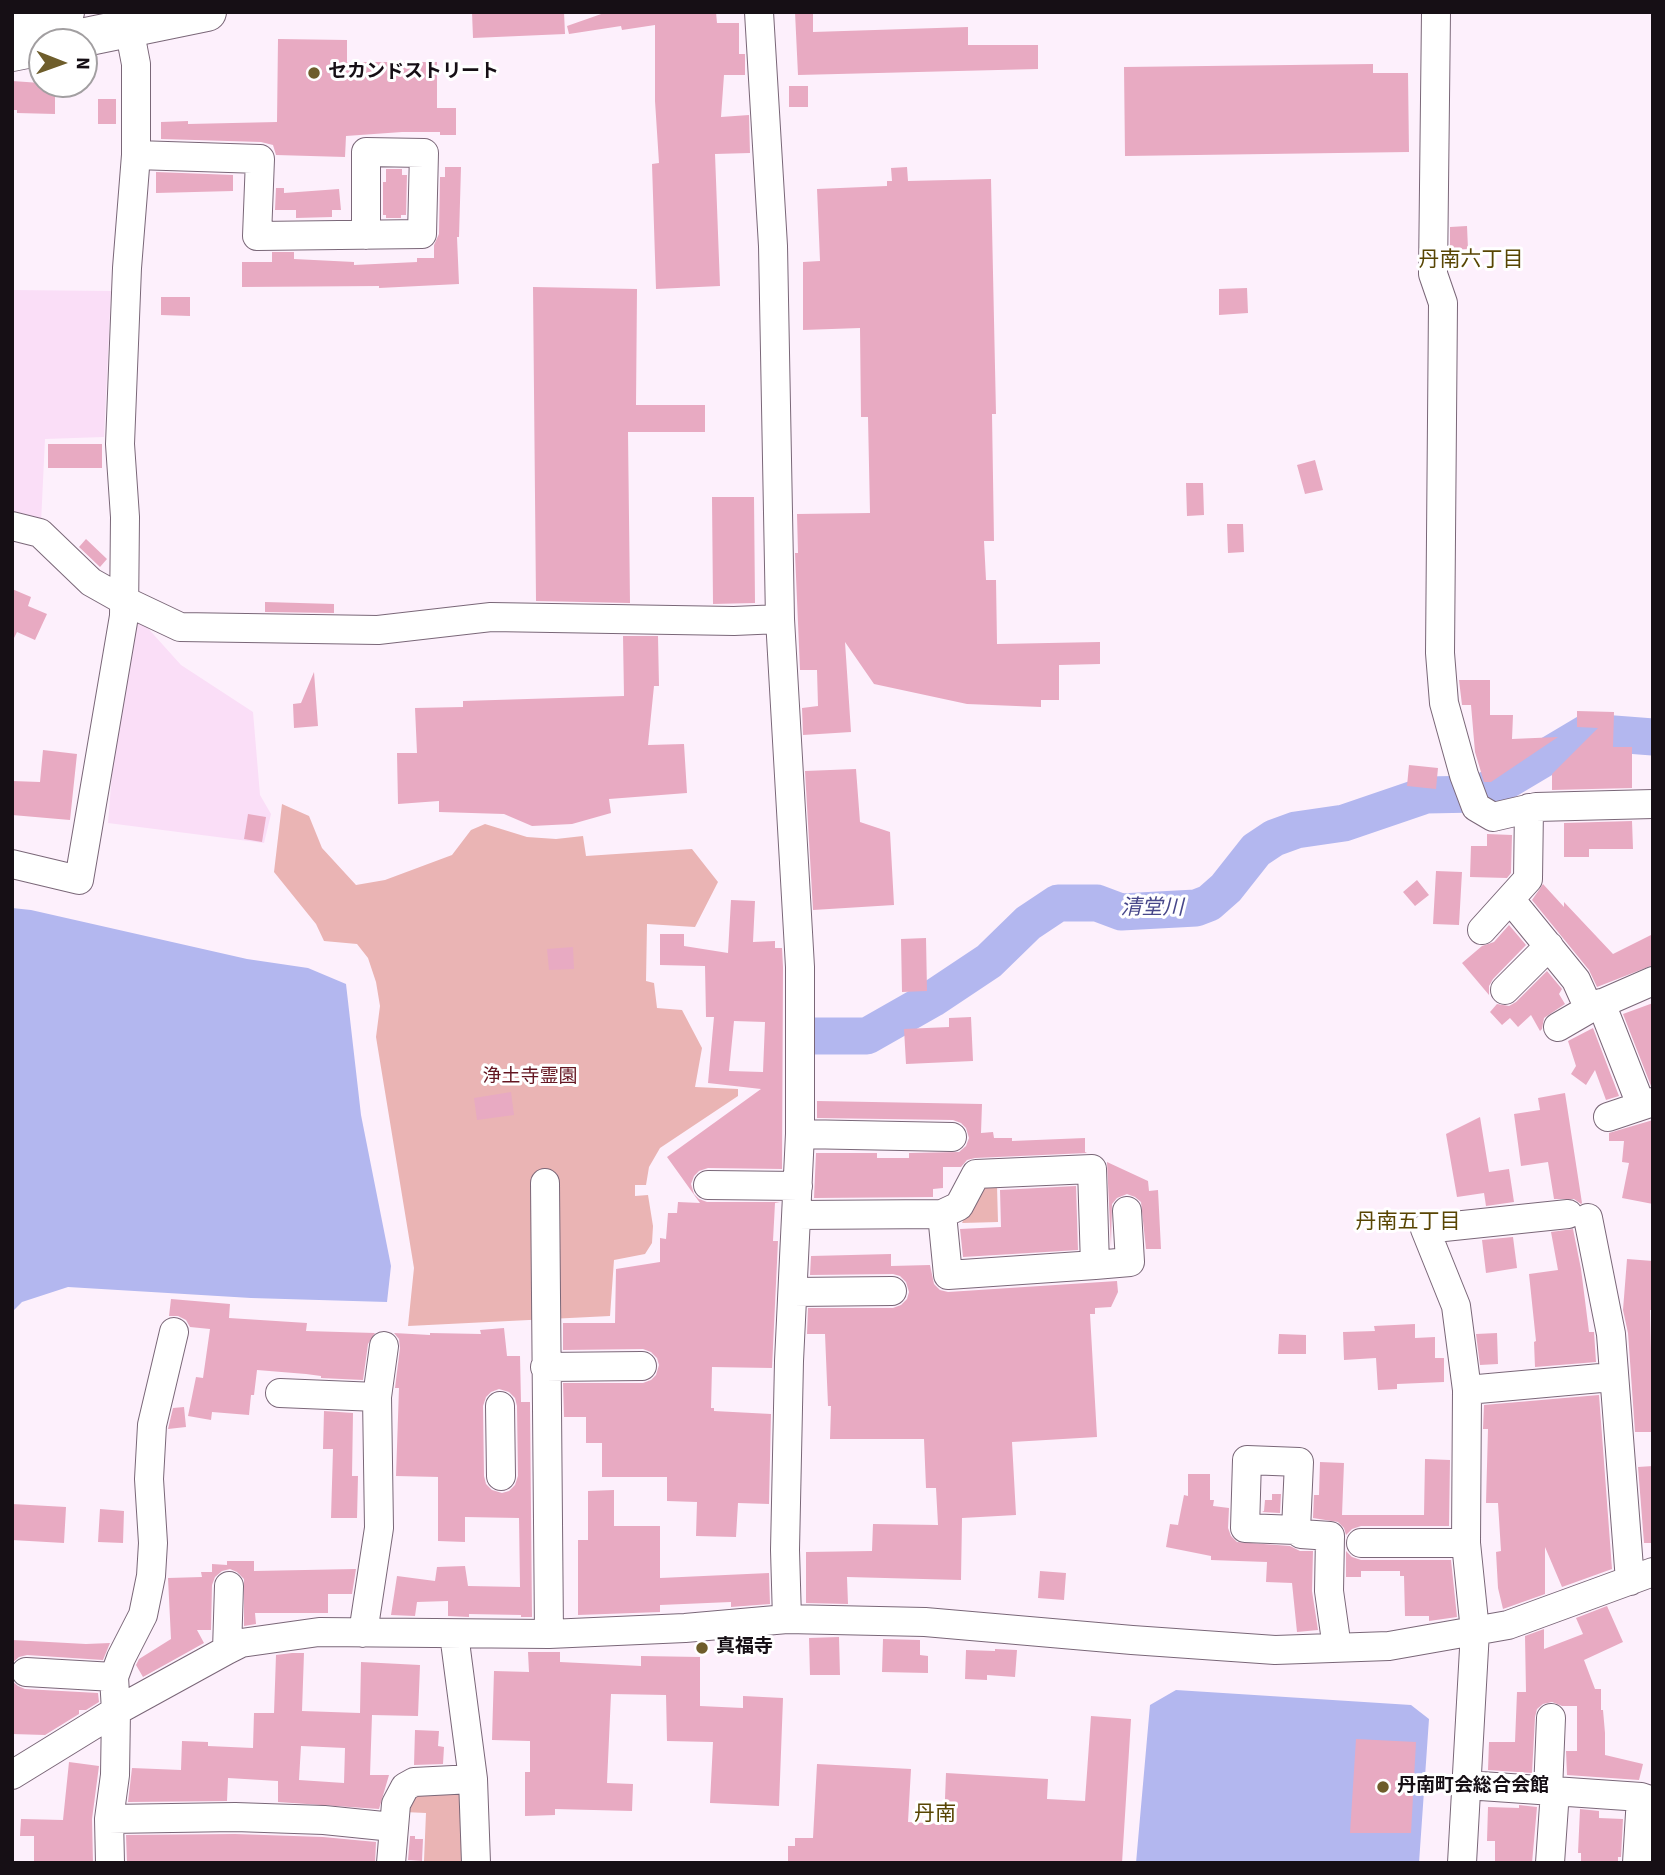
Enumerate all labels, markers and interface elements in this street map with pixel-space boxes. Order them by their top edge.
north arrow [28,28,98,98]
text: N [69,57,96,70]
place label: セカンドストリート [328,62,499,84]
marker: セカンドストリート [306,65,322,81]
district label: 丹南六丁目 [1419,248,1523,274]
water label: 清堂川 [1121,896,1183,922]
park label: 浄土寺霊園 [483,1067,577,1089]
district label: 丹南五丁目 [1356,1210,1460,1236]
place label: 真福寺 [716,1637,773,1659]
marker: 真福寺 [694,1640,710,1656]
place label: 丹南町会総合会館 [1397,1776,1549,1798]
marker: 丹南町会総合会館 [1375,1779,1391,1795]
district label: 丹南 [914,1802,956,1828]

